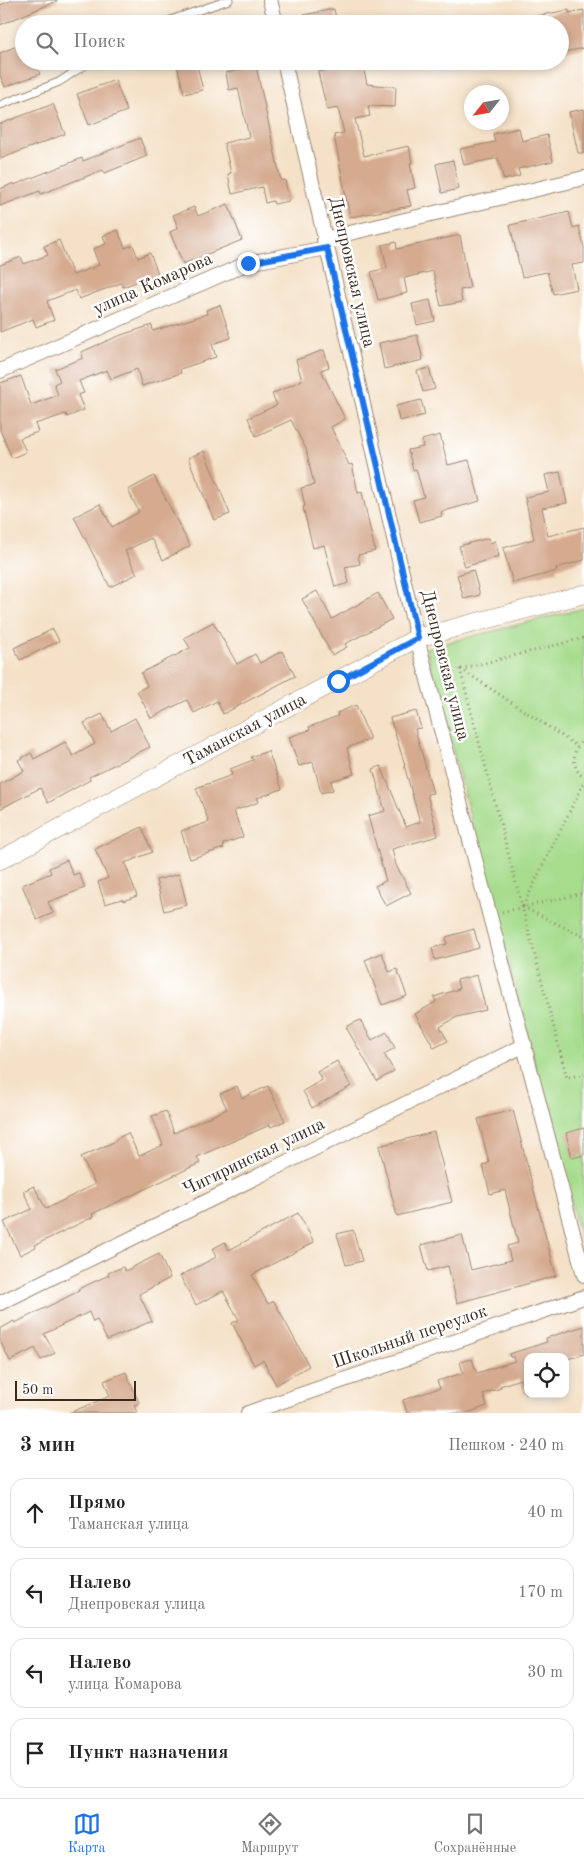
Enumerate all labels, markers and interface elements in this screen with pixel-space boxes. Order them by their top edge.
search box [15,15,569,70]
icon: search [33,29,61,57]
text: Поиск [73,33,125,52]
north arrow [464,85,509,130]
street label: Днепровская улица [326,195,378,349]
street label: улица Комарова [91,250,215,318]
route end [237,252,260,275]
street label: Днепровская улица [418,588,472,742]
route start [327,670,350,693]
street label: Таманская улица [181,690,309,770]
street label: Чигиринская улица [180,1115,328,1199]
street label: Школьный переулок [330,1302,490,1372]
map controls [524,1353,569,1398]
button: locate [524,1353,569,1398]
scale bar [15,1378,136,1401]
text: 50 m [22,1383,53,1397]
text: 3 мин [20,1435,75,1456]
text: Пешком · 240 m [448,1438,564,1454]
text: Прямо [68,1494,126,1513]
icon: ahead [21,1499,49,1527]
text: 40 m [527,1505,563,1521]
text: Таманская улица [68,1517,189,1533]
text: Налево [68,1574,131,1593]
icon: left [21,1579,49,1607]
text: 170 m [518,1585,563,1601]
text: Днепровская улица [68,1597,205,1613]
text: Налево [68,1654,131,1673]
icon: left [21,1659,49,1687]
text: 30 m [527,1665,563,1681]
text: улица Комарова [68,1677,182,1693]
icon: arrive [21,1739,49,1767]
text: Пункт назначения [68,1744,228,1763]
tab: Карта [68,1810,106,1857]
tab: Маршрут [241,1810,298,1857]
tab: Сохранённые [434,1810,516,1857]

